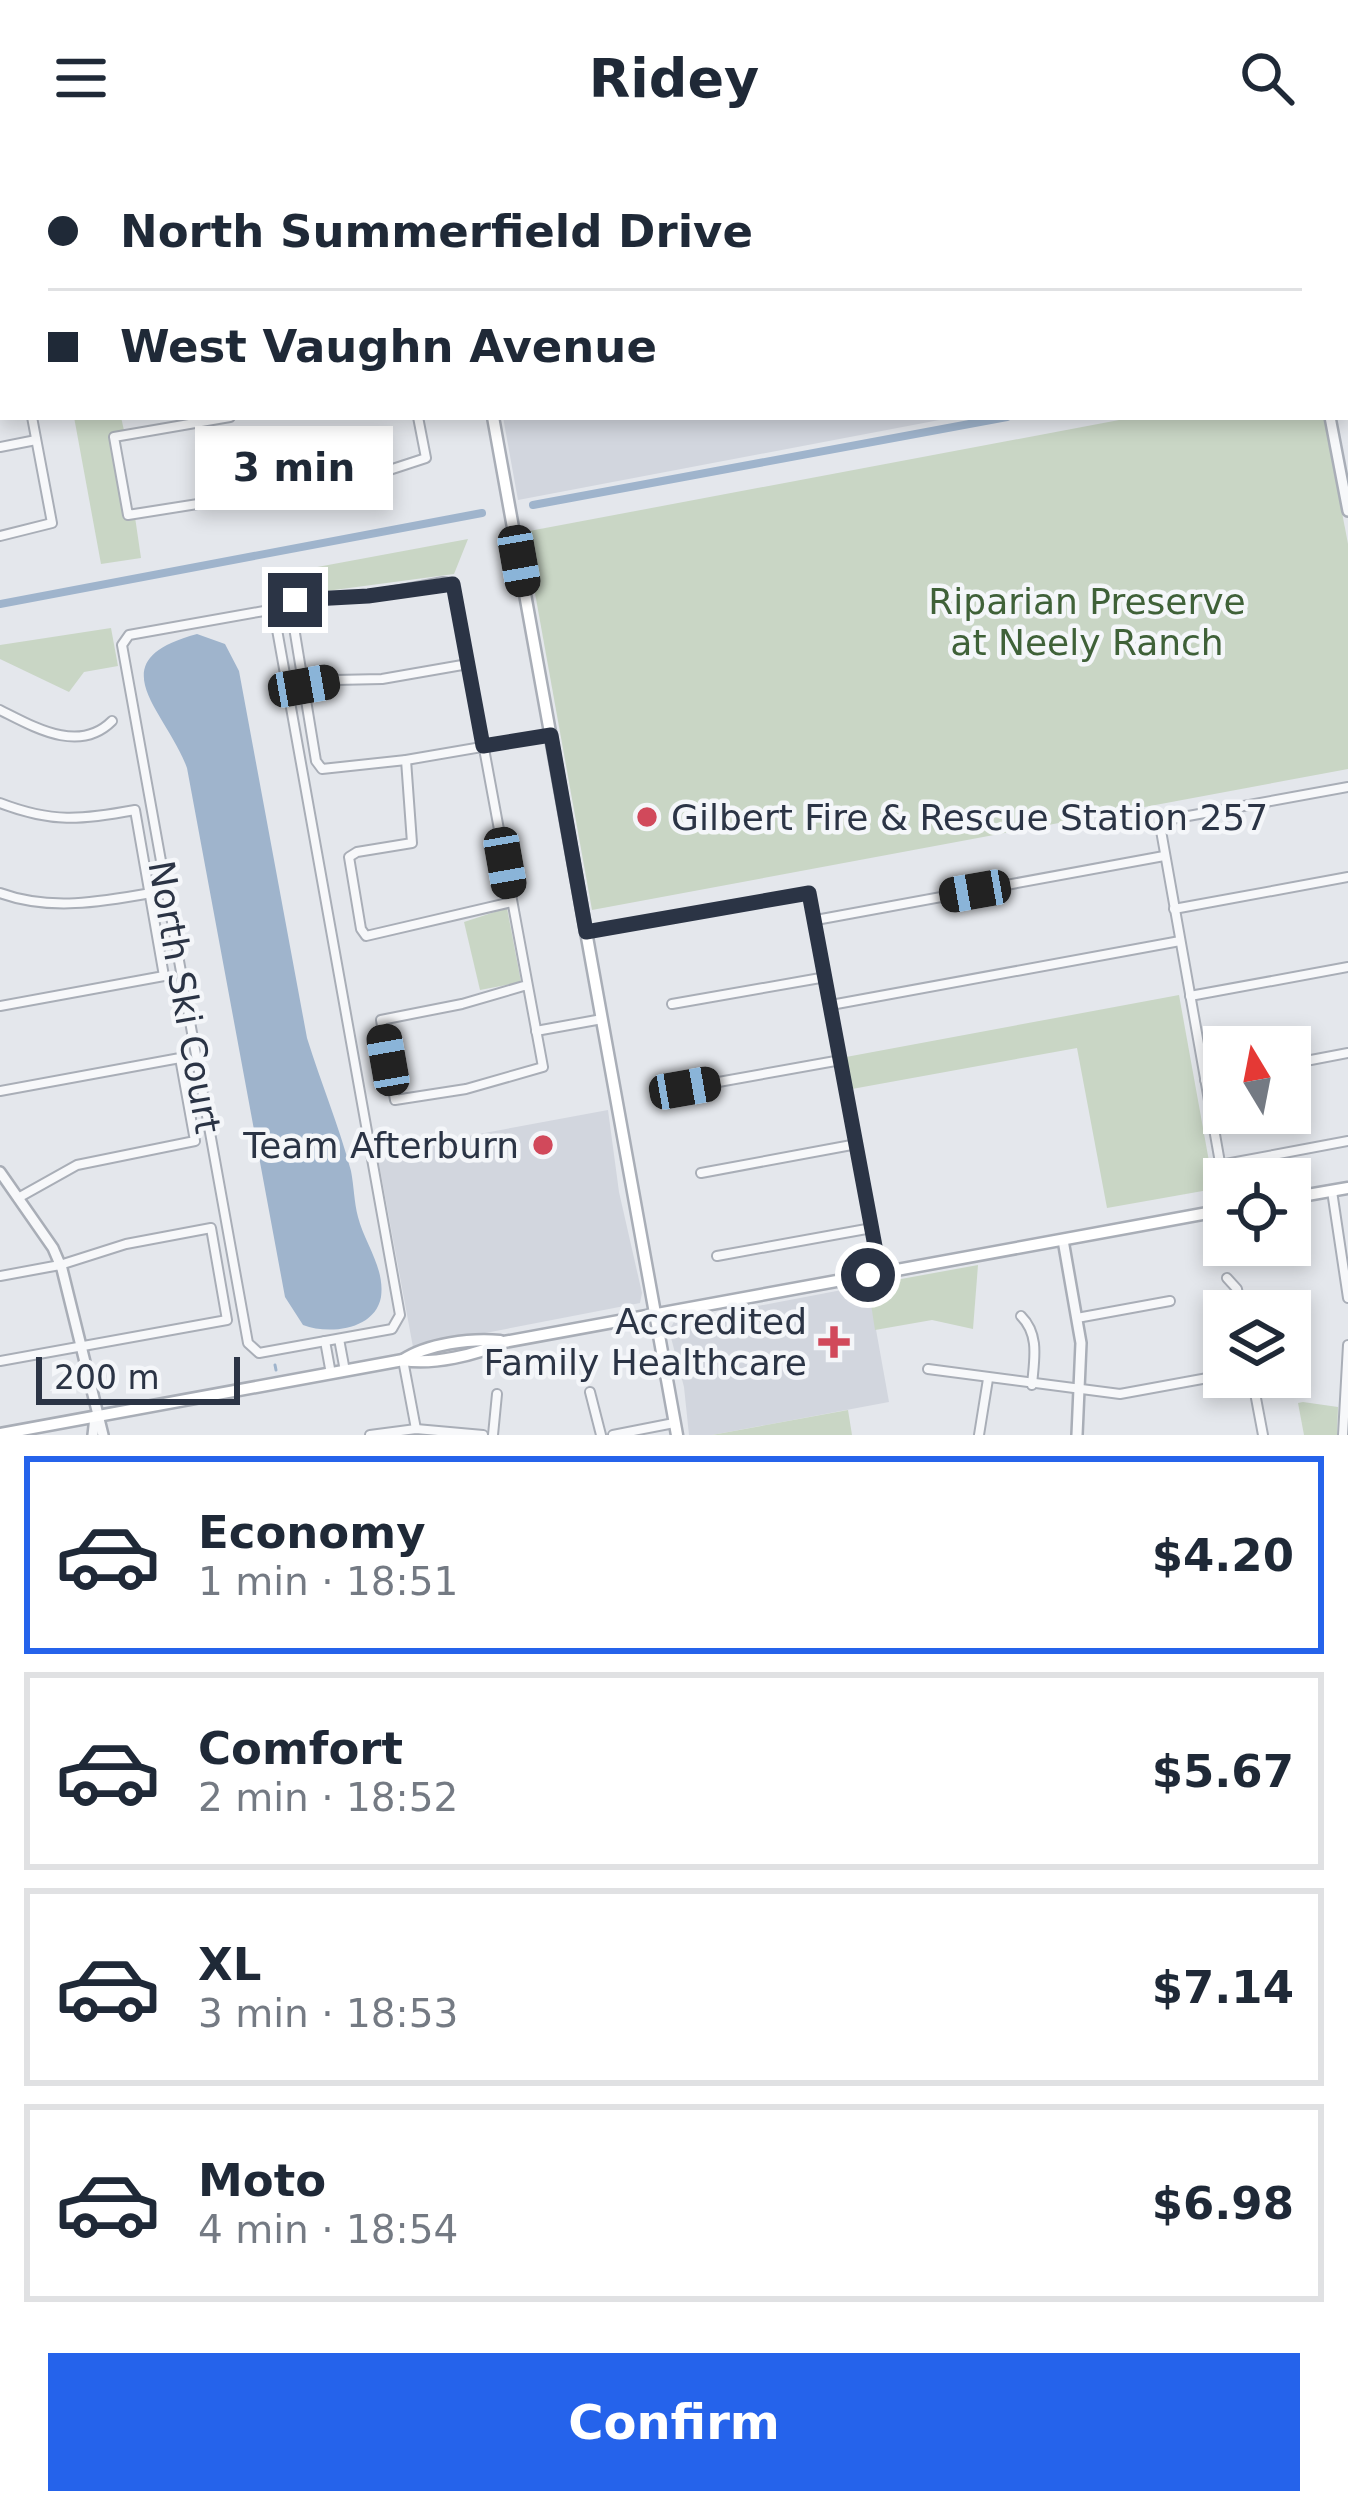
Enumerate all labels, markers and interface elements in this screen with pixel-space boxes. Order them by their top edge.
icon: menu [48,45,114,111]
icon: search [1234,45,1300,111]
text: Ridey [589,47,759,110]
text: North Summerfield Drive [120,205,753,258]
text: West Vaughn Avenue [120,320,657,373]
callout: 3 min [196,426,394,510]
text: 3 min [233,445,355,490]
car [495,522,543,600]
route end [268,573,322,627]
park label: Riparian Preserve at Neely Ranch [928,581,1246,663]
car [265,662,343,710]
place label: Gilbert Fire & Rescue Station 257 [671,797,1268,838]
marker: Gilbert Fire & Rescue Station 257 [634,804,660,830]
car [481,824,529,902]
street label: North Ski Court [140,858,229,1137]
car [936,867,1014,915]
car [364,1021,412,1099]
north arrow [1203,1026,1311,1134]
map controls [1203,1026,1311,1398]
car [646,1064,724,1112]
place label: Team Afterburn [242,1125,519,1166]
marker: Team Afterburn [530,1132,556,1158]
button: locate [1203,1158,1311,1266]
route start [841,1248,895,1302]
button: layers [1203,1290,1311,1398]
place label: Accredited Family Healthcare [483,1301,807,1383]
marker: Accredited Family Healthcare [818,1326,850,1358]
scale bar [36,1351,240,1404]
text: 200 m [54,1358,160,1397]
icon: car [54,1501,162,1609]
text: Economy [198,1506,426,1559]
text: $4.20 [1152,1529,1294,1582]
text: 1 min · 18:51 [198,1559,458,1604]
icon: car [54,1717,162,1825]
text: Comfort [198,1722,403,1775]
text: $5.67 [1152,1745,1294,1798]
text: 2 min · 18:52 [198,1775,458,1820]
icon: car [54,1933,162,2041]
text: XL [198,1938,261,1991]
text: $7.14 [1152,1961,1294,2014]
text: 3 min · 18:53 [198,1991,458,2036]
icon: car [54,2149,162,2257]
text: Moto [198,2154,326,2207]
text: $6.98 [1152,2177,1294,2230]
text: 4 min · 18:54 [198,2207,458,2252]
button: Confirm [48,2353,1300,2491]

